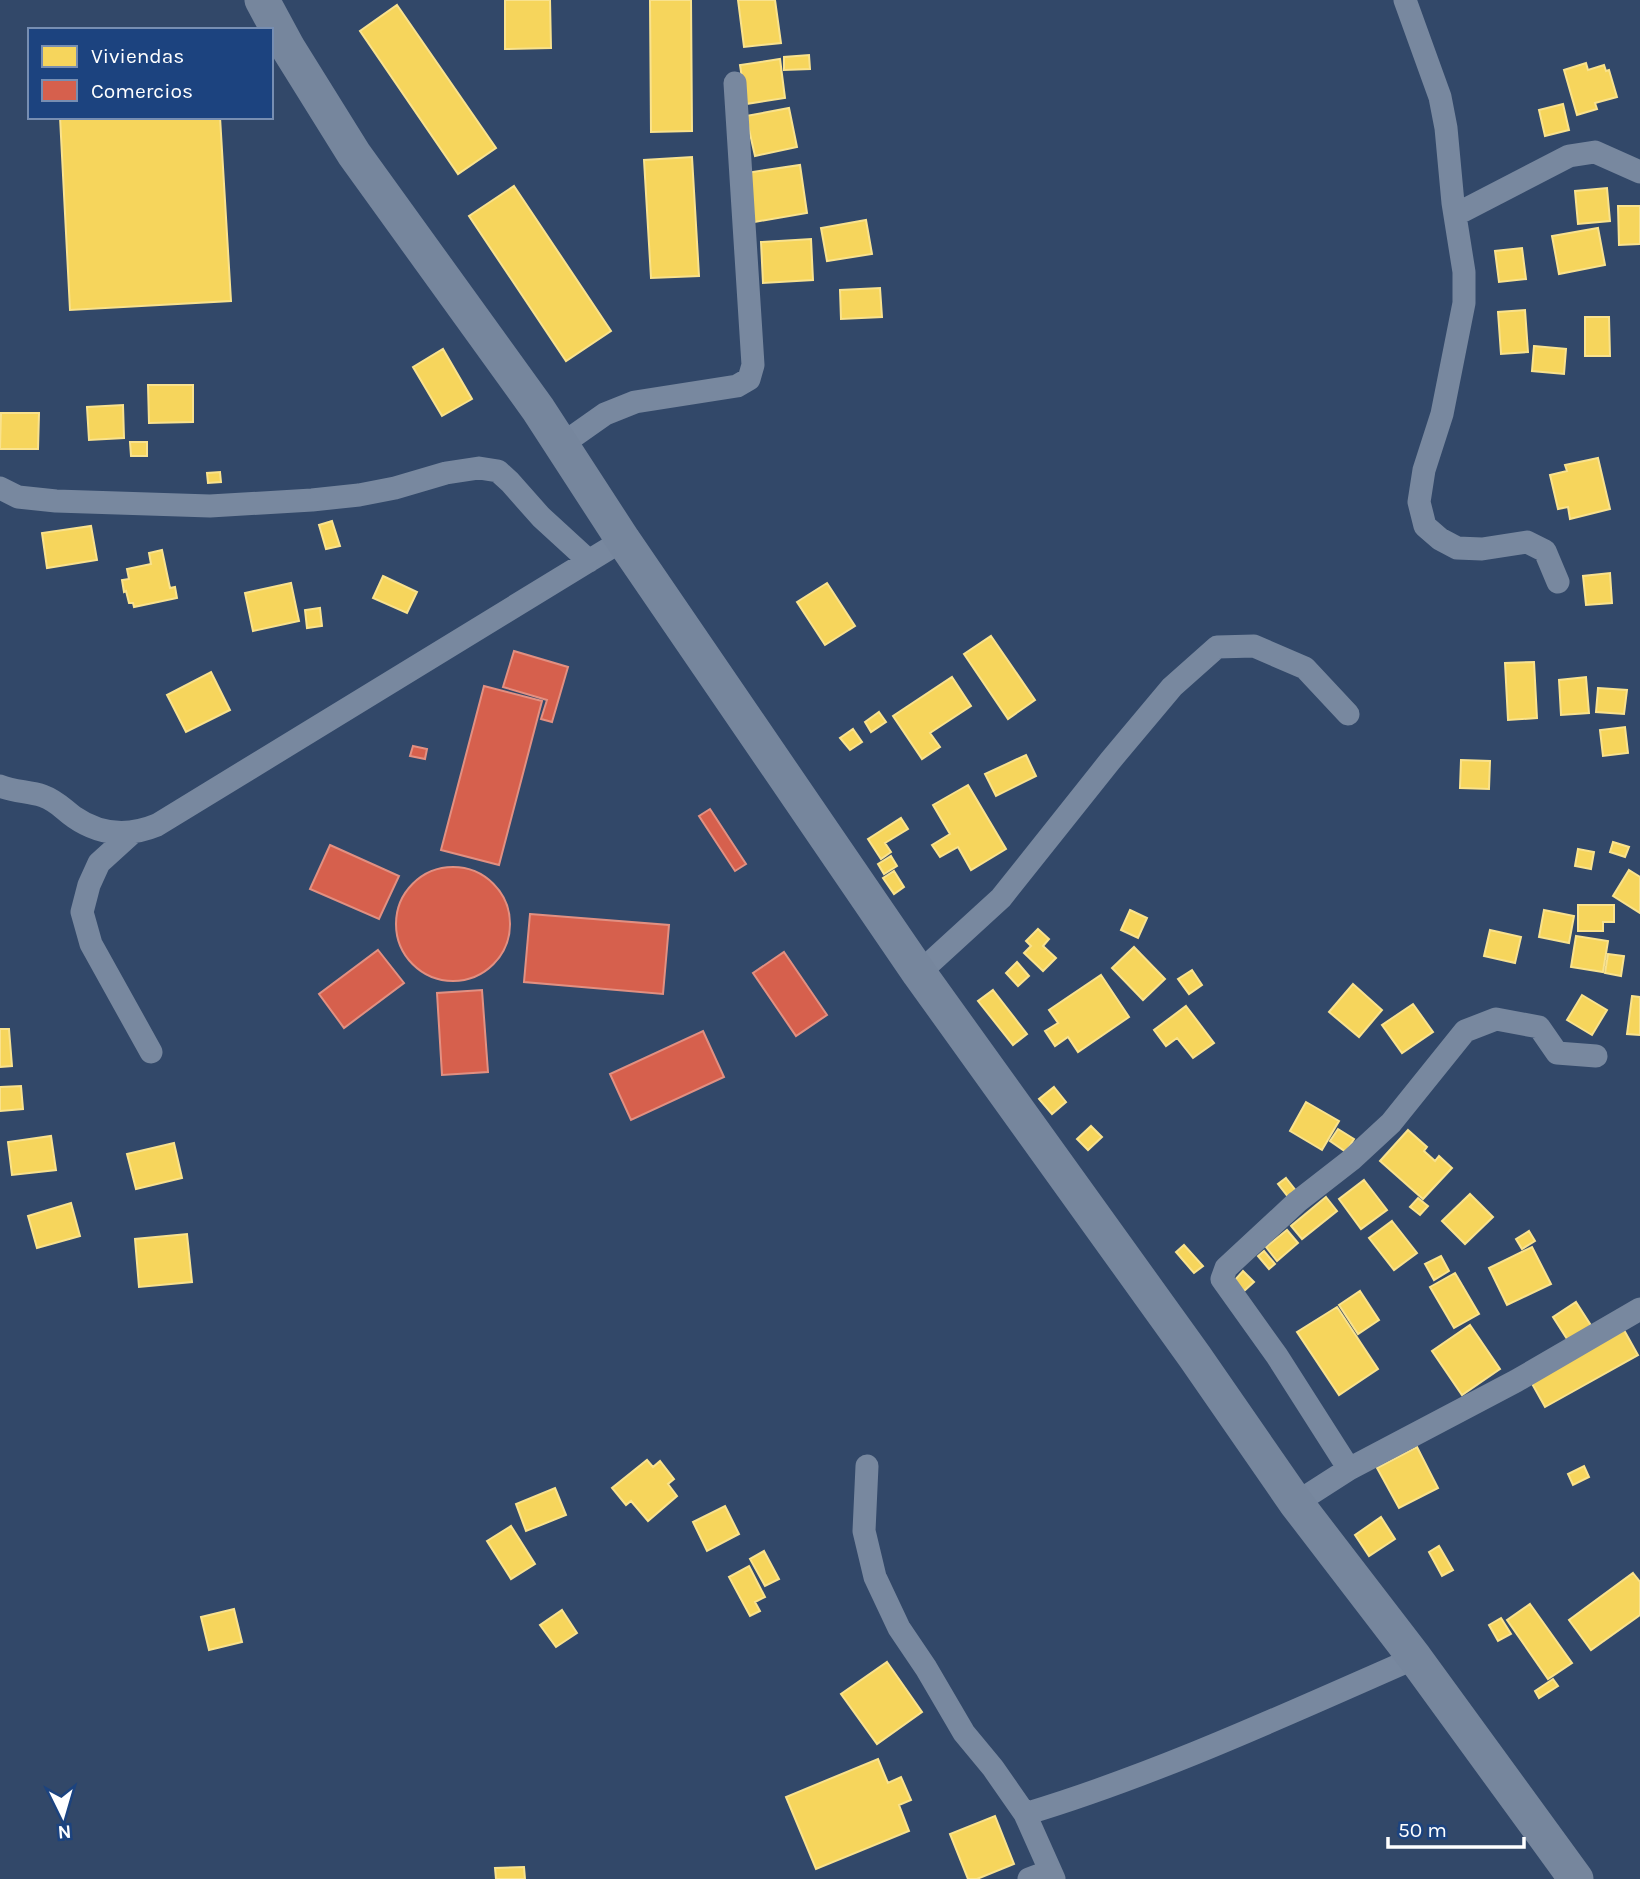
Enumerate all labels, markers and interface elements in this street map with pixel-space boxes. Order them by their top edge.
legend [28,28,273,119]
text: Viviendas [91,44,184,68]
text: Comercios [91,79,193,103]
north arrow [28,1781,98,1851]
scale bar [1388,1806,1524,1850]
text: 50 m [1398,1818,1447,1842]
text: N [57,1820,72,1843]

